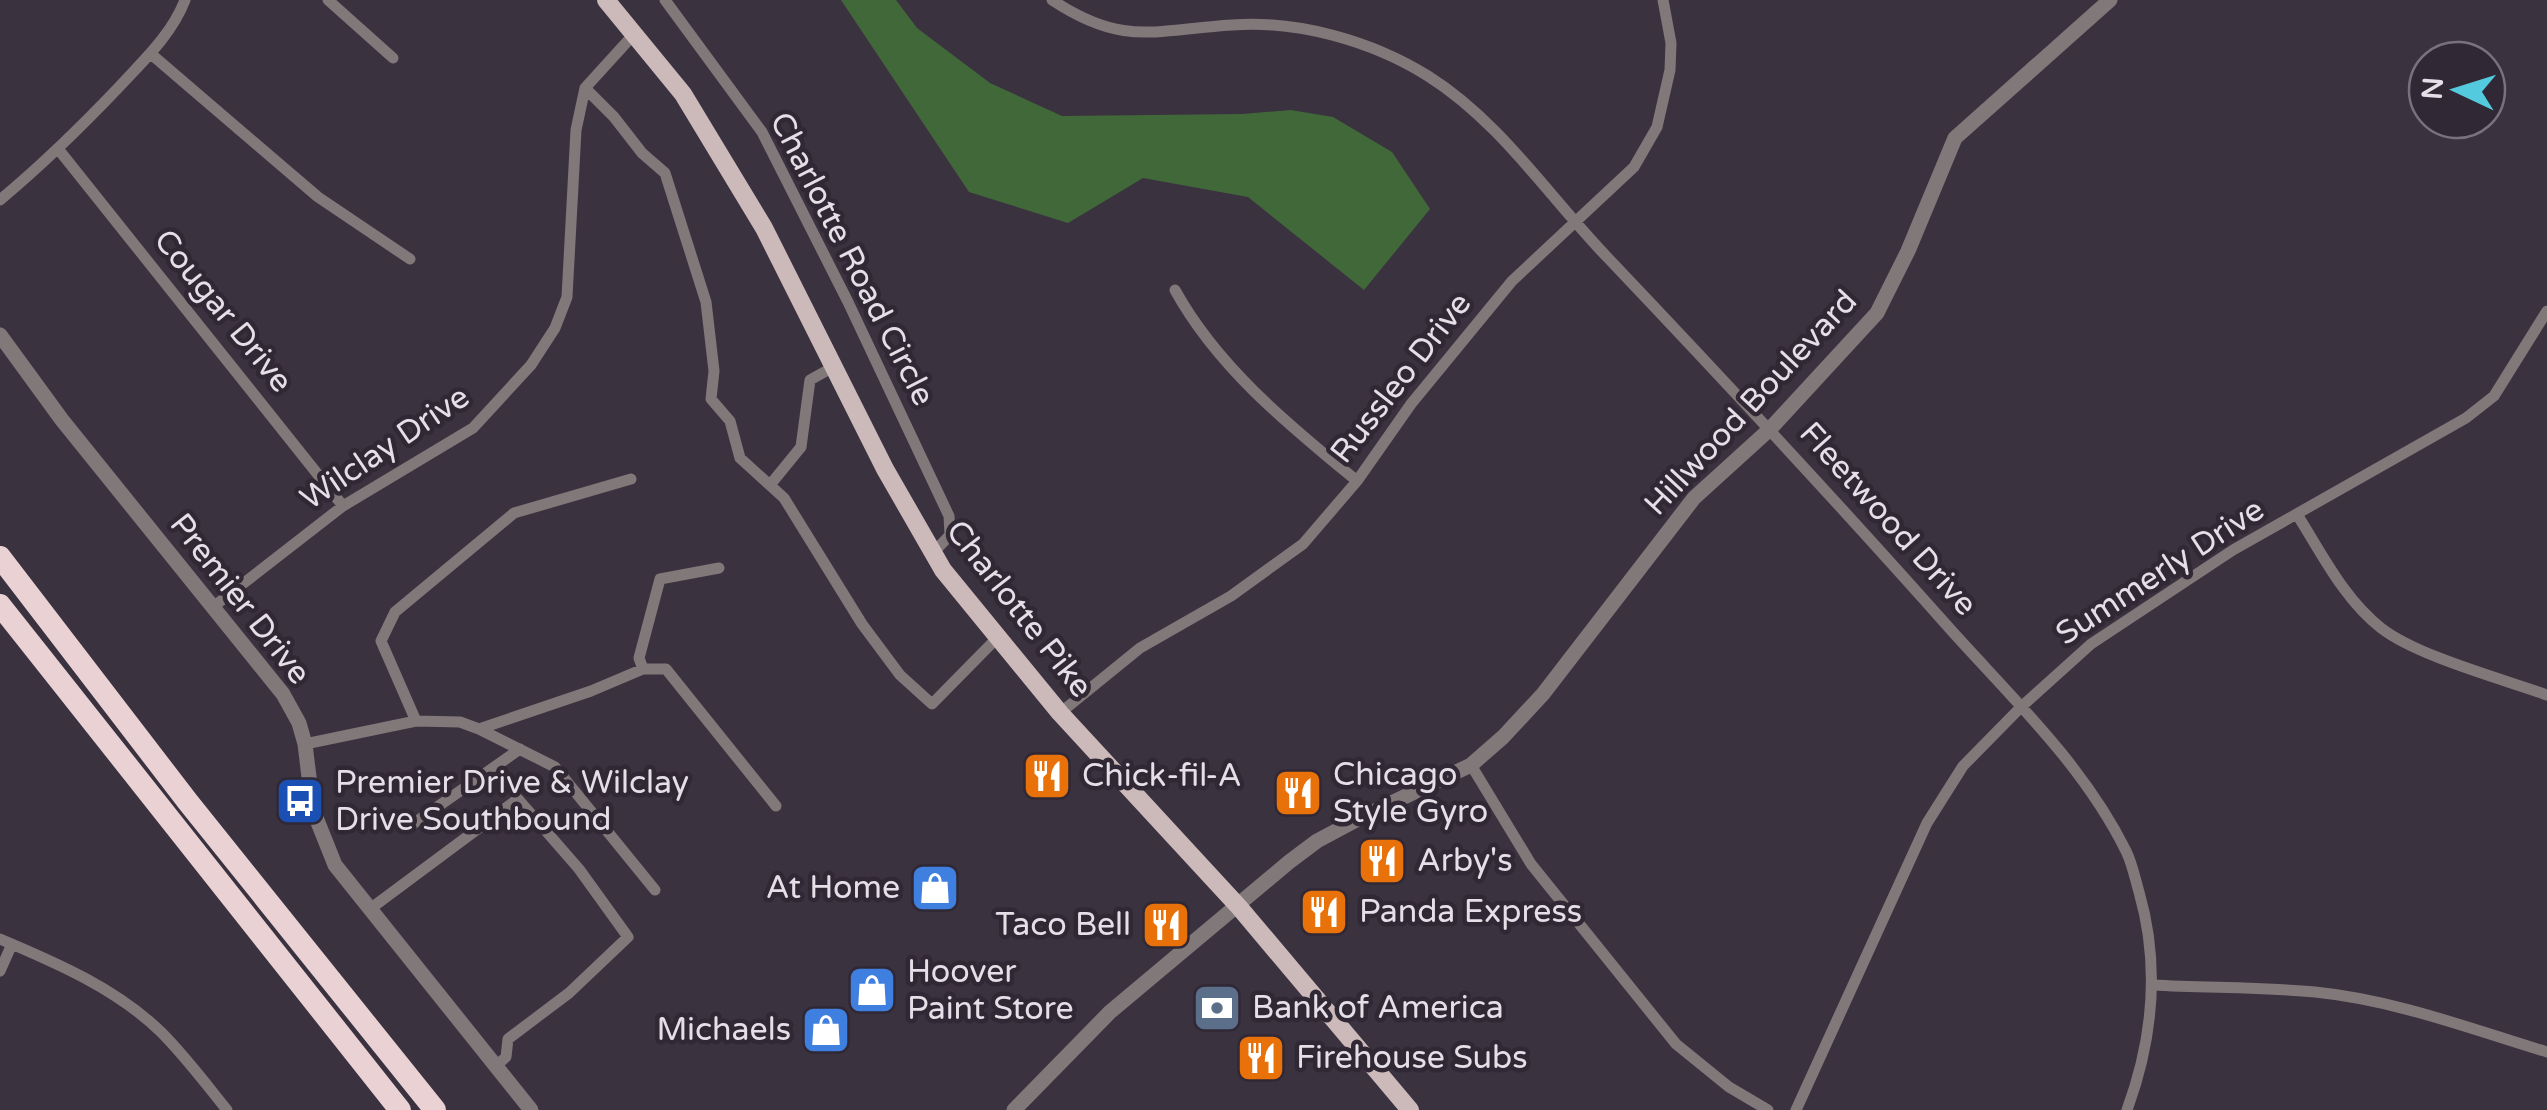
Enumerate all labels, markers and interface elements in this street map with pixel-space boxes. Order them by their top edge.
north arrow [2407,40,2507,140]
text: N [2415,76,2451,101]
street label: Charlotte Road Circle [762,106,942,412]
street label: Cougar Drive [146,222,300,400]
street label: Hillwood Boulevard [1637,283,1865,523]
street label: Russleo Drive [1323,285,1479,471]
street label: Wilclay Drive [294,378,476,518]
street label: Fleetwood Drive [1791,415,1985,623]
street label: Summerly Drive [2049,491,2271,653]
street label: Premier Drive [162,506,318,692]
street label: Charlotte Pike [938,513,1100,705]
restaurant icon: Chick-fil-A [1021,750,1073,802]
place label: Chicago Style Gyro [1333,756,1488,831]
place label: Chick-fil-A [1082,757,1242,795]
place label: Premier Drive & Wilclay Drive Southbound [335,764,689,839]
restaurant icon: Chicago Style Gyro [1272,767,1324,819]
bus stop icon: Premier Drive & Wilclay Drive Southbound [274,775,326,827]
restaurant icon: Arby's [1356,835,1408,887]
place label: Arby's [1417,842,1513,880]
shop icon: At Home [909,862,961,914]
place label: At Home [766,869,900,907]
restaurant icon: Panda Express [1298,886,1350,938]
place label: Panda Express [1359,893,1582,931]
restaurant icon: Taco Bell [1140,899,1192,951]
place label: Taco Bell [995,906,1131,944]
place label: Hoover Paint Store [907,953,1074,1028]
shop icon: Hoover Paint Store [846,964,898,1016]
bank icon: Bank of America [1191,982,1243,1034]
place label: Bank of America [1252,989,1504,1027]
shop icon: Michaels [800,1004,852,1056]
place label: Michaels [656,1011,791,1049]
restaurant icon: Firehouse Subs [1235,1032,1287,1084]
place label: Firehouse Subs [1296,1039,1528,1077]

